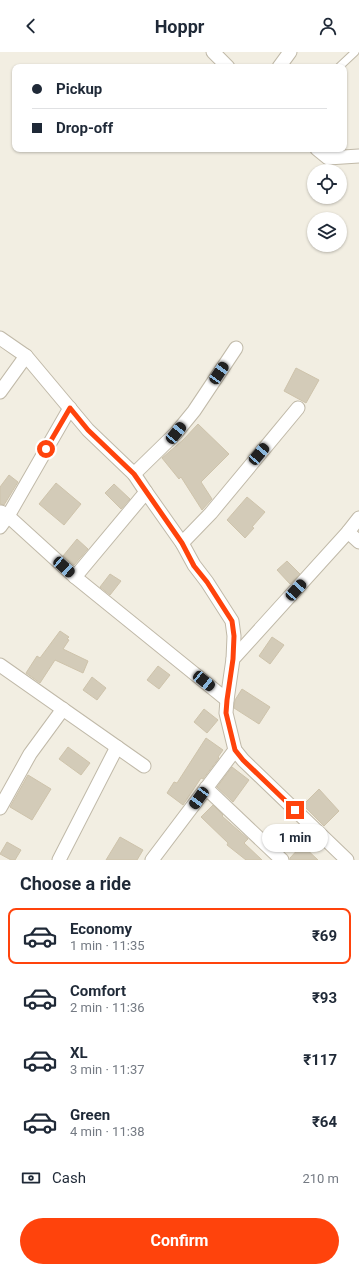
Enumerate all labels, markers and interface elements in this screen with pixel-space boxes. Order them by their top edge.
icon: back [20,15,42,37]
icon: person [317,15,339,37]
text: Hoppr [155,16,204,37]
text: Pickup [56,80,102,98]
text: Drop-off [56,119,113,137]
map controls [307,164,347,252]
button: locate [307,164,347,204]
button: layers [307,212,347,252]
car [207,360,231,386]
car [164,420,188,446]
route start [37,440,55,458]
car [247,441,271,467]
car [51,555,77,579]
car [284,577,308,603]
car [191,669,217,693]
car [187,785,211,811]
route end [286,801,304,819]
callout: 1 min [262,824,328,852]
text: 1 min [279,830,311,845]
text: Choose a ride [20,873,131,894]
icon: car [22,918,58,954]
text: Economy [70,920,132,938]
text: ₹69 [312,927,337,945]
text: 1 min · 11:35 [70,938,145,953]
icon: car [22,980,58,1016]
text: Comfort [70,982,126,1000]
text: ₹93 [312,989,337,1007]
text: 2 min · 11:36 [70,1000,145,1015]
icon: car [22,1042,58,1078]
text: XL [70,1044,88,1062]
text: ₹117 [303,1051,337,1069]
text: 3 min · 11:37 [70,1062,145,1077]
icon: car [22,1104,58,1140]
text: Green [70,1106,110,1124]
text: ₹64 [312,1113,337,1131]
text: 4 min · 11:38 [70,1124,145,1139]
icon: cash [20,1167,42,1189]
text: Cash [52,1169,86,1187]
text: 210 m [302,1171,339,1186]
button: Confirm [20,1218,339,1264]

